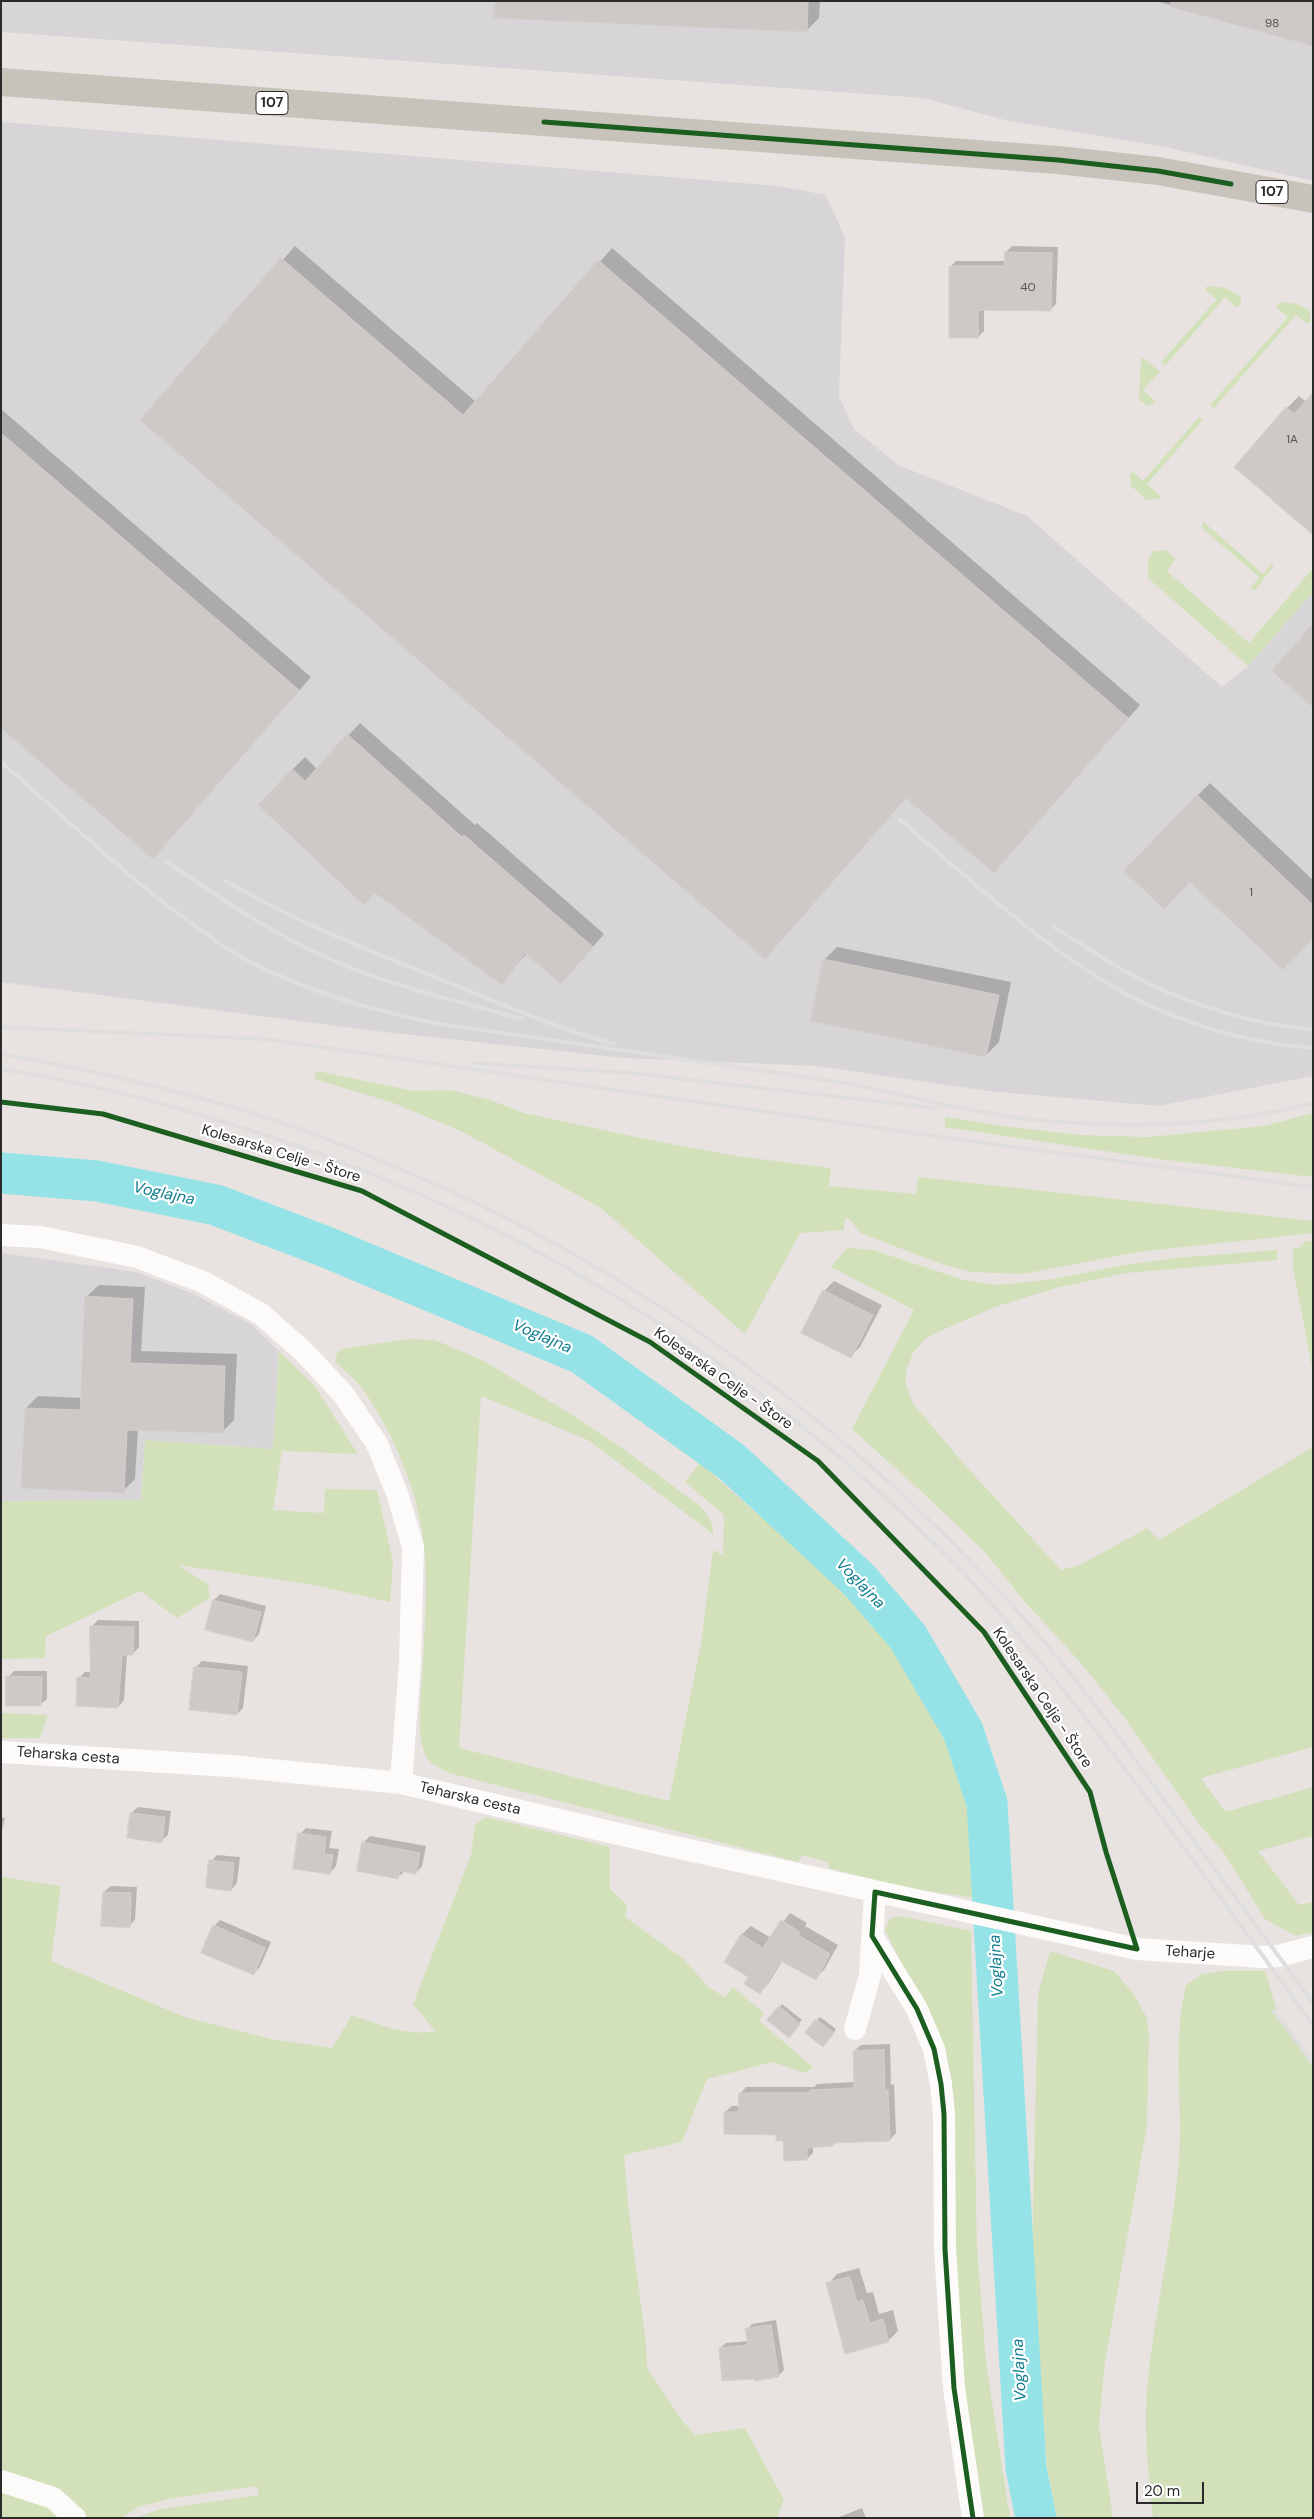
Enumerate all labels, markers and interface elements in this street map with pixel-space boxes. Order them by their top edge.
house number: 98 [1265,17,1279,31]
road number: 107 [256,92,288,115]
road number: 107 [1256,180,1288,203]
house number: 40 [1020,281,1036,295]
house number: 1A [1286,433,1298,447]
house number: 1 [1249,886,1253,900]
street label: Kolesarska Celje - Štore [199,1121,363,1187]
water label: Voglajna [131,1178,197,1210]
water label: Voglajna [509,1316,575,1358]
street label: Kolesarska Celje - Štore [650,1324,796,1434]
water label: Voglajna [831,1555,889,1613]
street label: Kolesarska Celje - Štore [988,1624,1096,1772]
street label: Teharska cesta [16,1743,120,1769]
street label: Teharska cesta [418,1779,522,1819]
water label: Voglajna [986,1934,1008,1998]
street label: Teharje [1164,1942,1216,1964]
water label: Voglajna [1009,2338,1031,2402]
scale bar [1139,2472,1206,2504]
text: 20 m [1144,2481,1180,2501]

